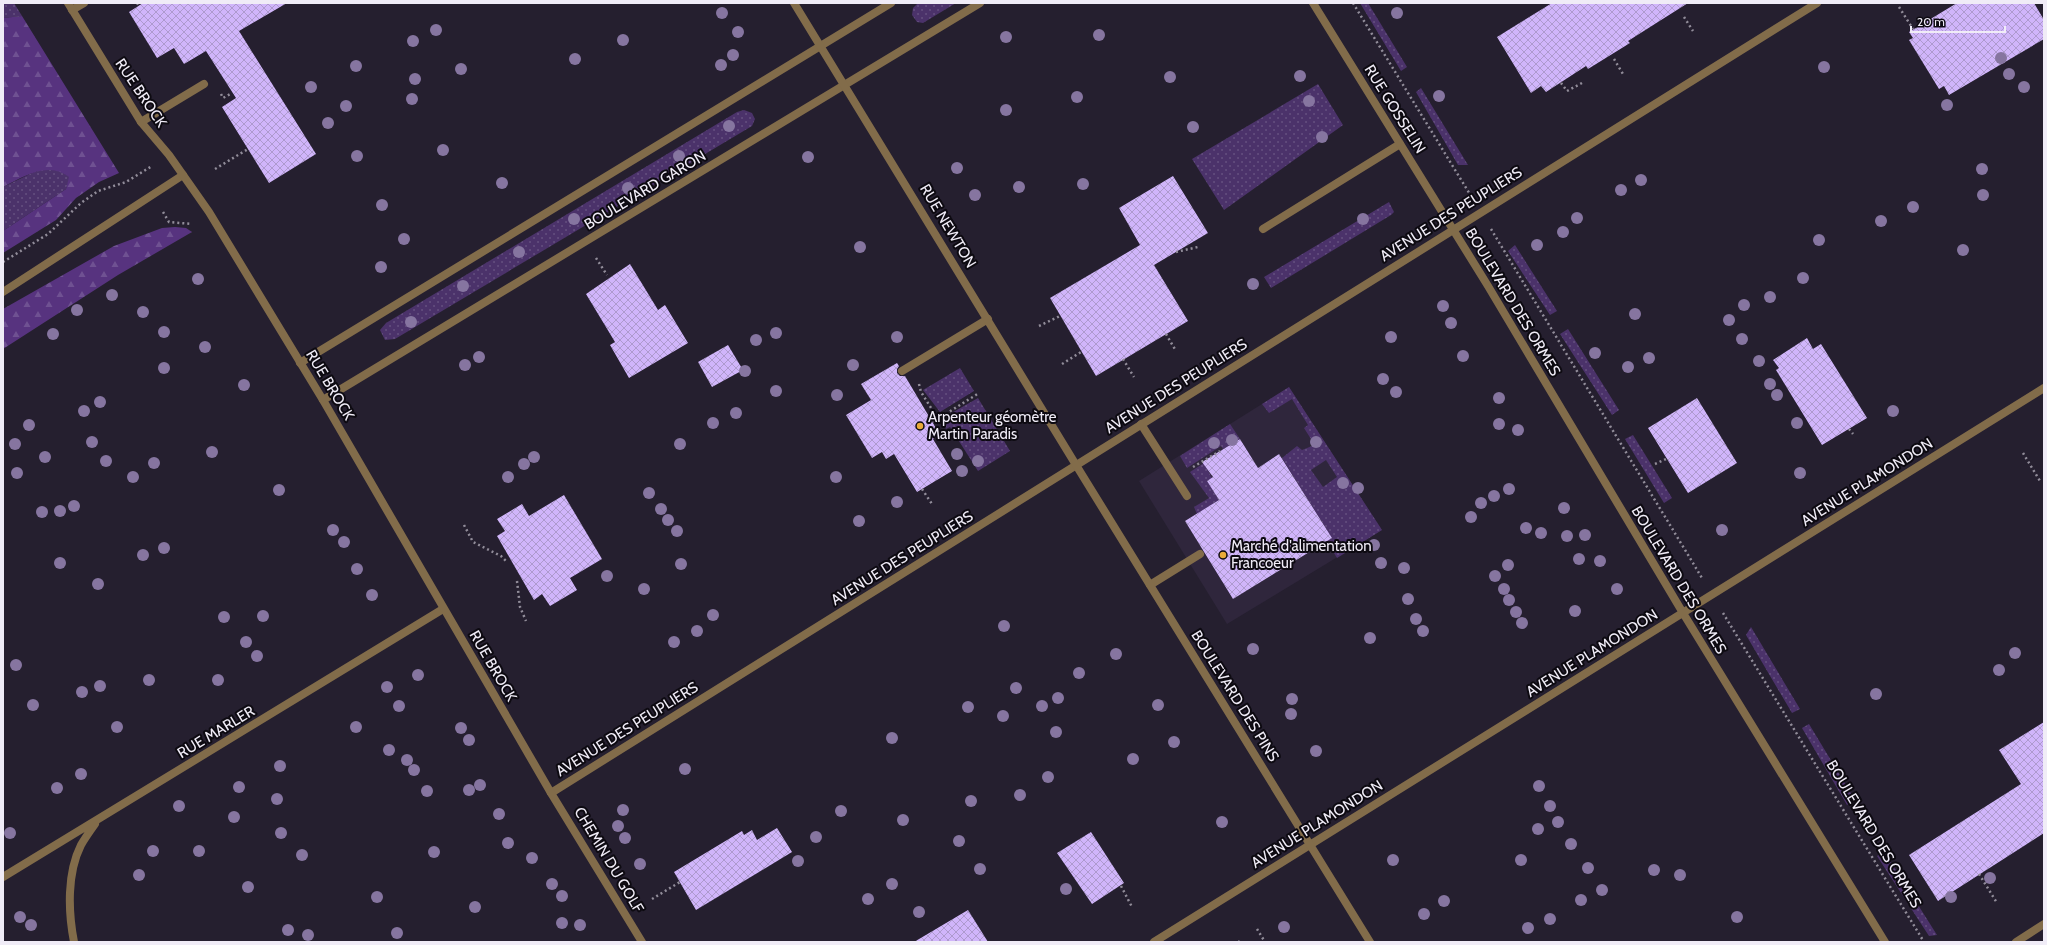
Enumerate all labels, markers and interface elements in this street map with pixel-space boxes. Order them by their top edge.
scale bar [1911,8,2005,34]
text: 20 m [1917,14,1945,29]
street label: RUE BROCK [111,55,171,131]
street label: RUE GOSSELIN [1361,61,1429,157]
street label: BOULEVARD GARON [581,147,709,233]
street label: AVENUE DES PEUPLIERS [1377,163,1526,265]
street label: RUE NEWTON [916,181,980,271]
street label: BOULEVARD DES ORMES [1462,225,1564,379]
street label: AVENUE DES PEUPLIERS [1102,335,1251,437]
street label: RUE BROCK [302,347,358,424]
place label: Arpenteur géomètre Martin Paradis [928,408,1057,443]
marker: Arpenteur géomètre Martin Paradis [915,421,925,431]
street label: AVENUE PLAMONDON [1798,434,1936,530]
street label: BOULEVARD DES ORMES [1628,503,1730,657]
street label: AVENUE DES PEUPLIERS [828,507,977,609]
place label: Marché d'alimentation Francoeur [1231,537,1372,572]
marker: Marché d'alimentation Francoeur [1218,550,1228,560]
street label: AVENUE PLAMONDON [1523,605,1661,701]
street label: RUE BROCK [465,627,521,705]
street label: BOULEVARD DES PINS [1187,627,1283,765]
street label: AVENUE DES PEUPLIERS [553,678,702,780]
street label: RUE MARLER [174,702,258,762]
street label: BOULEVARD DES ORMES [1823,757,1925,911]
street label: AVENUE PLAMONDON [1248,776,1386,872]
street label: CHEMIN DU GOLF [570,804,648,916]

